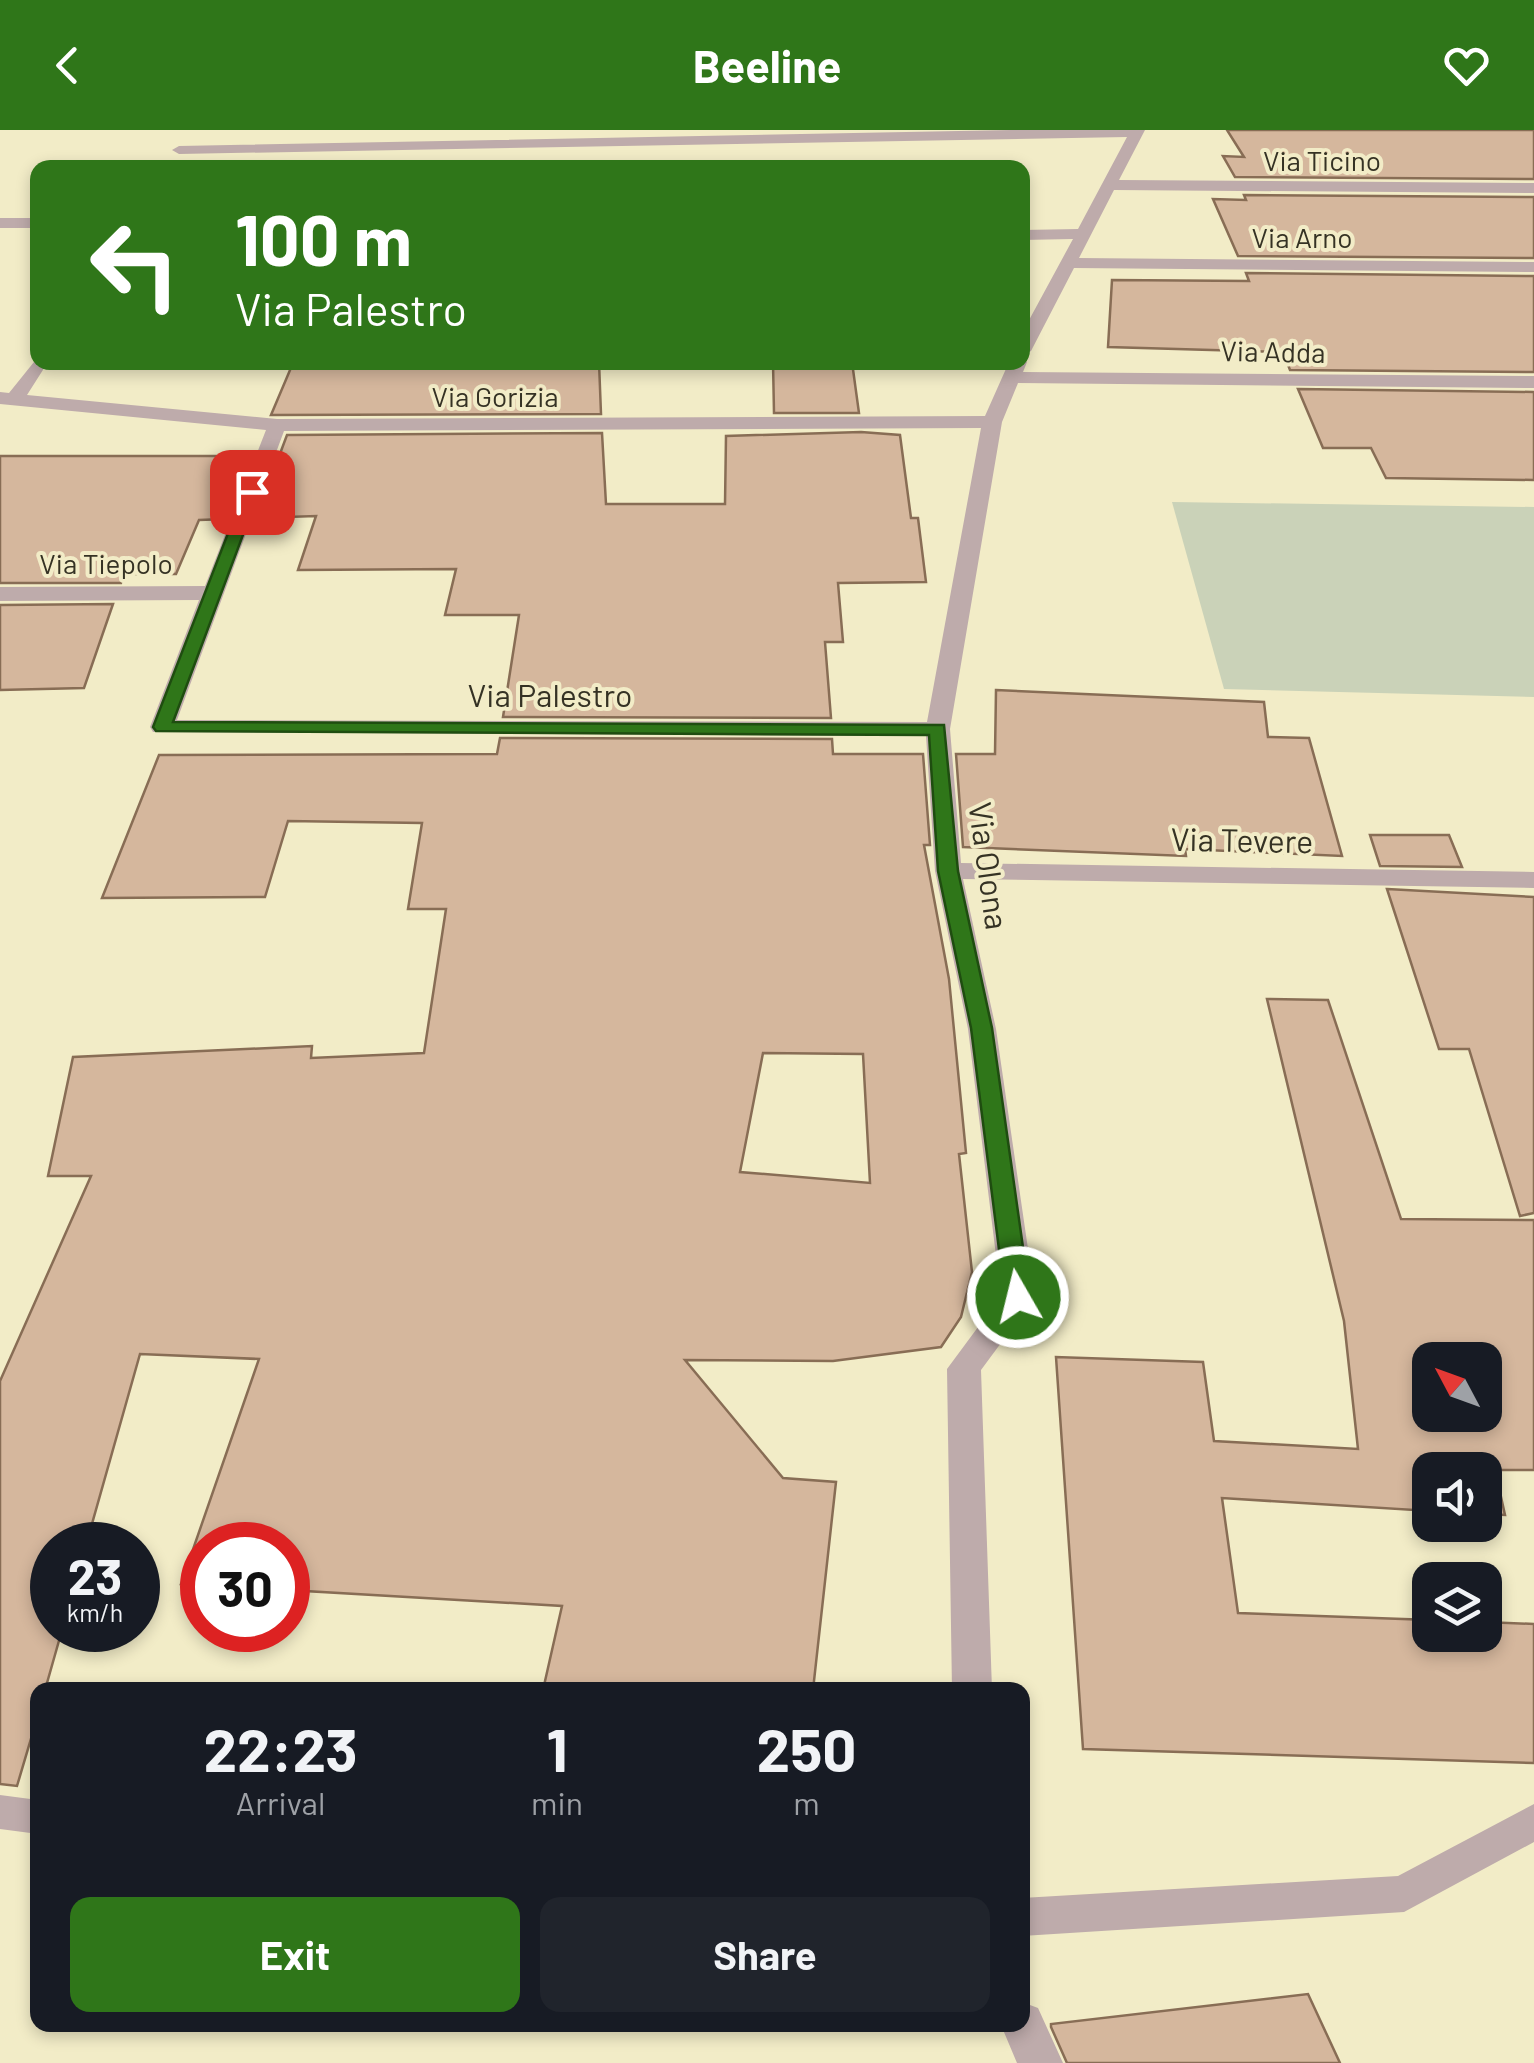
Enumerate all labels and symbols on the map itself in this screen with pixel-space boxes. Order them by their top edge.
street label: Via Ticino [1263,143,1381,177]
street label: Via Arno [1252,220,1352,254]
street label: Via Adda [1220,333,1326,369]
street label: Via Gorizia [431,379,559,413]
pin [210,450,295,535]
street label: Via Tiepolo [39,546,173,580]
street label: Via Palestro [467,675,633,713]
street label: Via Olona [962,800,1018,932]
street label: Via Tevere [1170,819,1314,859]
position arrow [966,1245,1070,1349]
north arrow [1412,1342,1502,1432]
speed limit sign: 30 [180,1522,310,1652]

